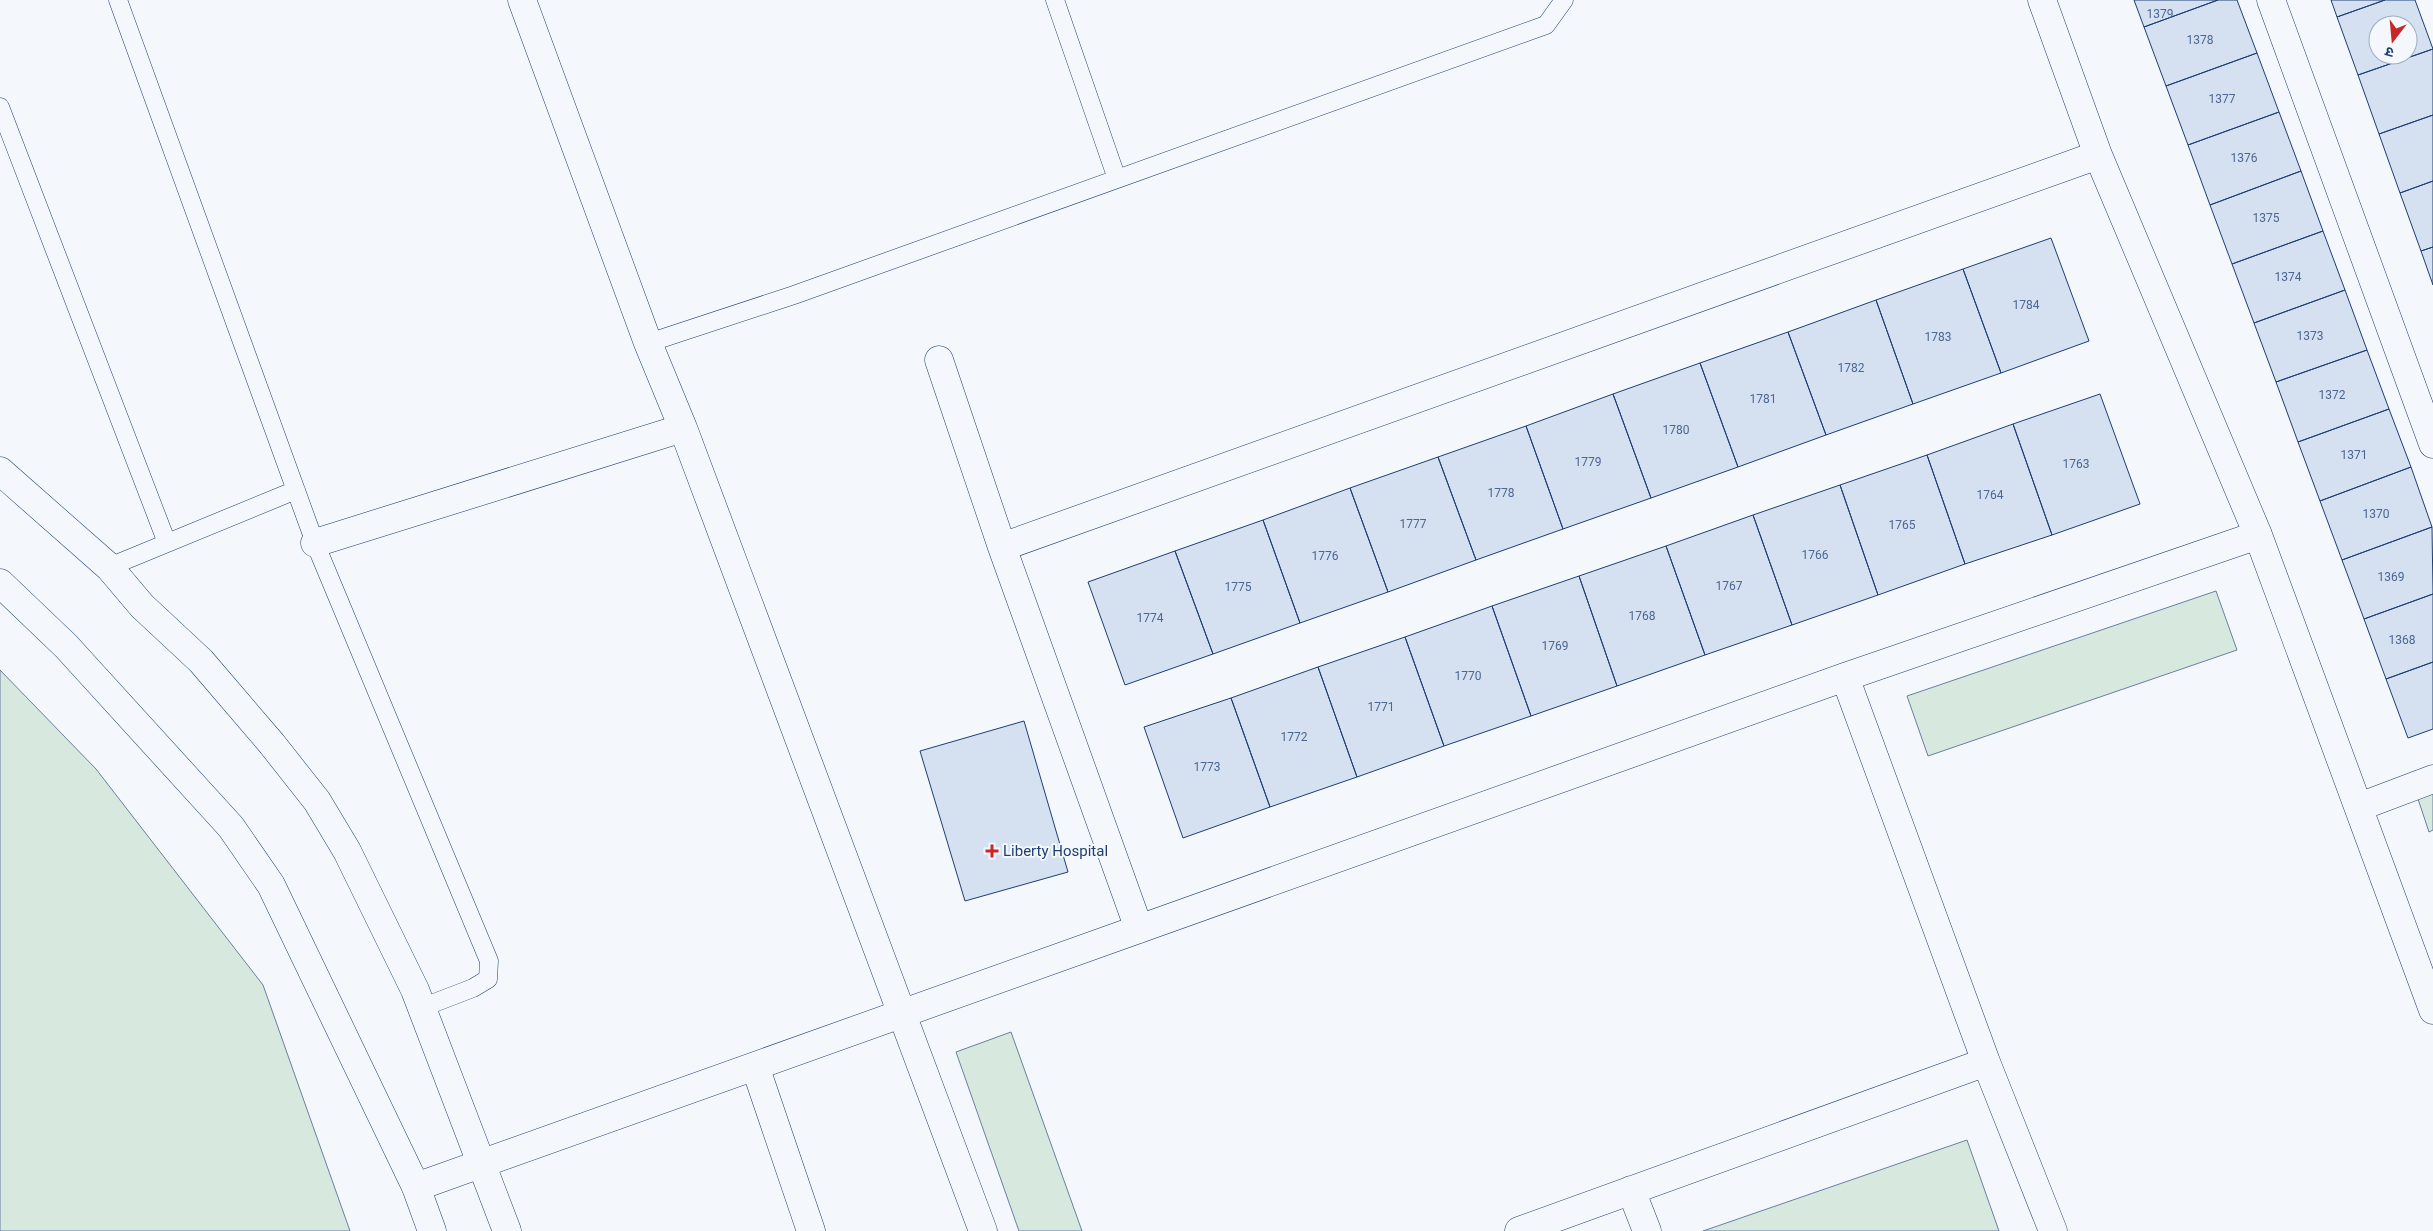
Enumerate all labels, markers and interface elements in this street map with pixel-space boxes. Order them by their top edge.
house number: 1379 [2147,7,2173,21]
north arrow [2368,15,2418,65]
house number: 1378 [2187,33,2214,47]
text: उ [2383,43,2396,61]
house number: 1377 [2209,92,2236,106]
house number: 1376 [2231,151,2258,165]
house number: 1375 [2253,211,2280,225]
house number: 1374 [2275,270,2302,284]
house number: 1784 [2013,298,2040,312]
house number: 1373 [2297,329,2323,343]
house number: 1783 [1925,330,1951,344]
house number: 1782 [1838,361,1865,375]
house number: 1372 [2319,388,2346,402]
house number: 1781 [1750,392,1776,406]
house number: 1780 [1663,423,1690,437]
house number: 1371 [2341,448,2367,462]
house number: 1779 [1575,455,1601,469]
house number: 1763 [2063,457,2089,471]
house number: 1778 [1488,486,1515,500]
house number: 1764 [1977,488,2004,502]
house number: 1370 [2363,507,2390,521]
house number: 1777 [1400,517,1427,531]
house number: 1765 [1889,518,1916,532]
house number: 1766 [1802,548,1829,562]
house number: 1776 [1312,549,1339,563]
house number: 1369 [2378,570,2404,584]
house number: 1767 [1716,579,1743,593]
house number: 1775 [1225,580,1252,594]
house number: 1768 [1629,609,1656,623]
house number: 1774 [1137,611,1164,625]
house number: 1368 [2389,633,2416,647]
house number: 1769 [1542,639,1568,653]
house number: 1770 [1455,669,1482,683]
house number: 1771 [1368,700,1394,714]
house number: 1772 [1281,730,1308,744]
house number: 1773 [1194,760,1220,774]
place label: Liberty Hospital [1003,842,1108,860]
marker: Liberty Hospital [985,844,999,858]

